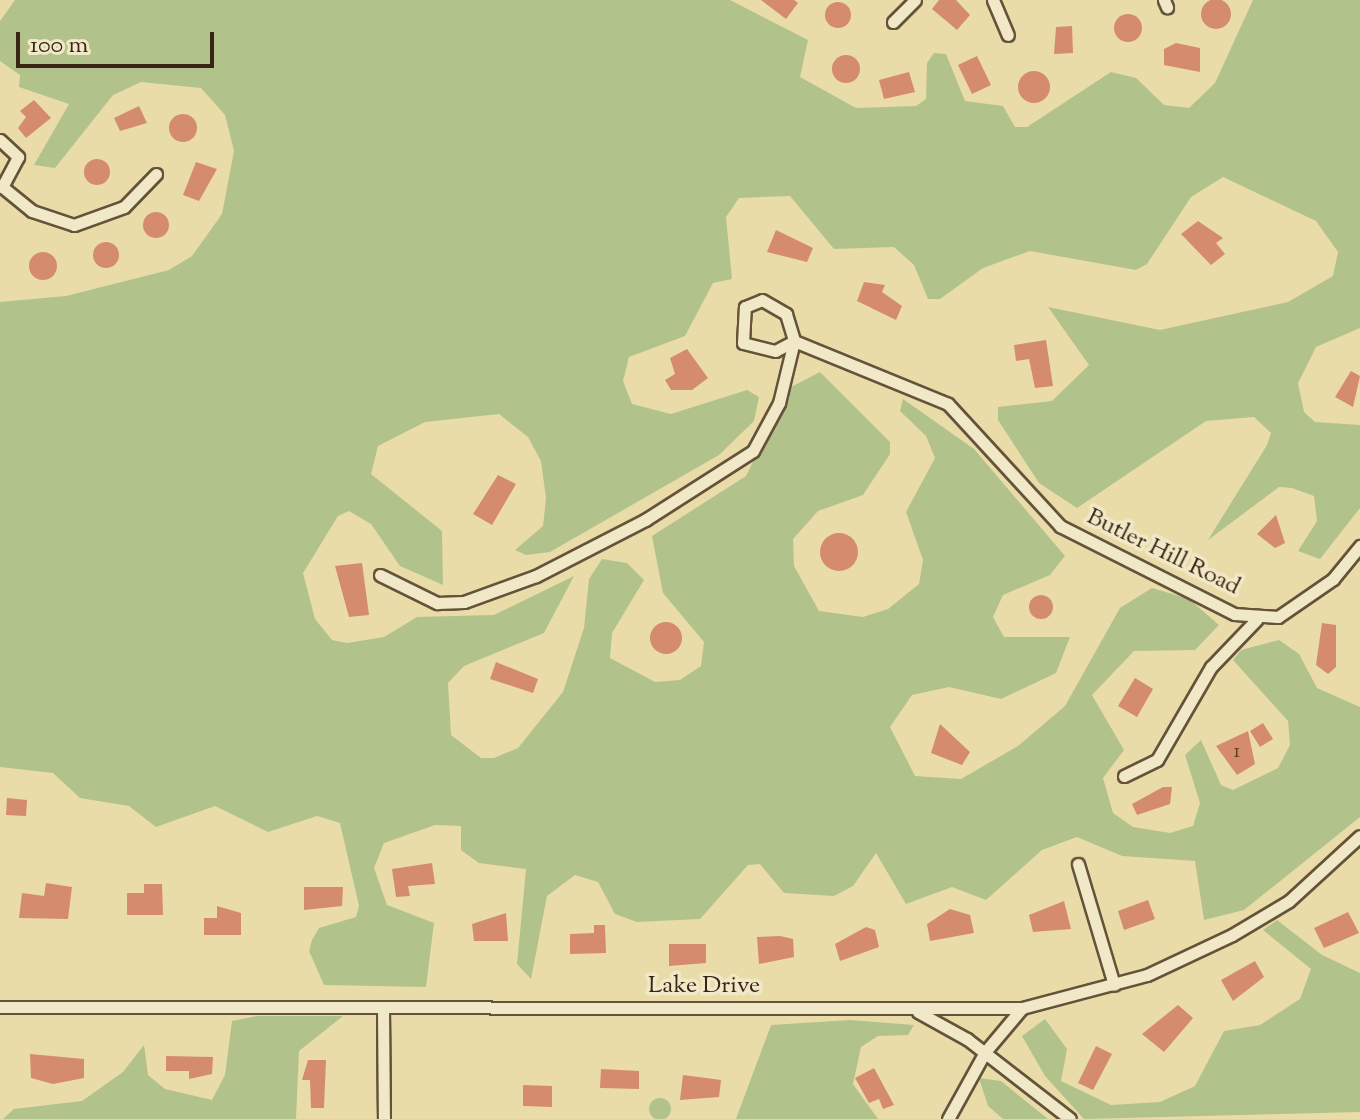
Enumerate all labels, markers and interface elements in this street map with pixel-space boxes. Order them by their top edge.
scale bar [20,16,218,66]
text: 100 m [30,29,88,63]
street label: Butler Hill Road [1082,503,1244,603]
house number: 1 [1234,740,1240,764]
street label: Lake Drive [648,973,760,1001]

